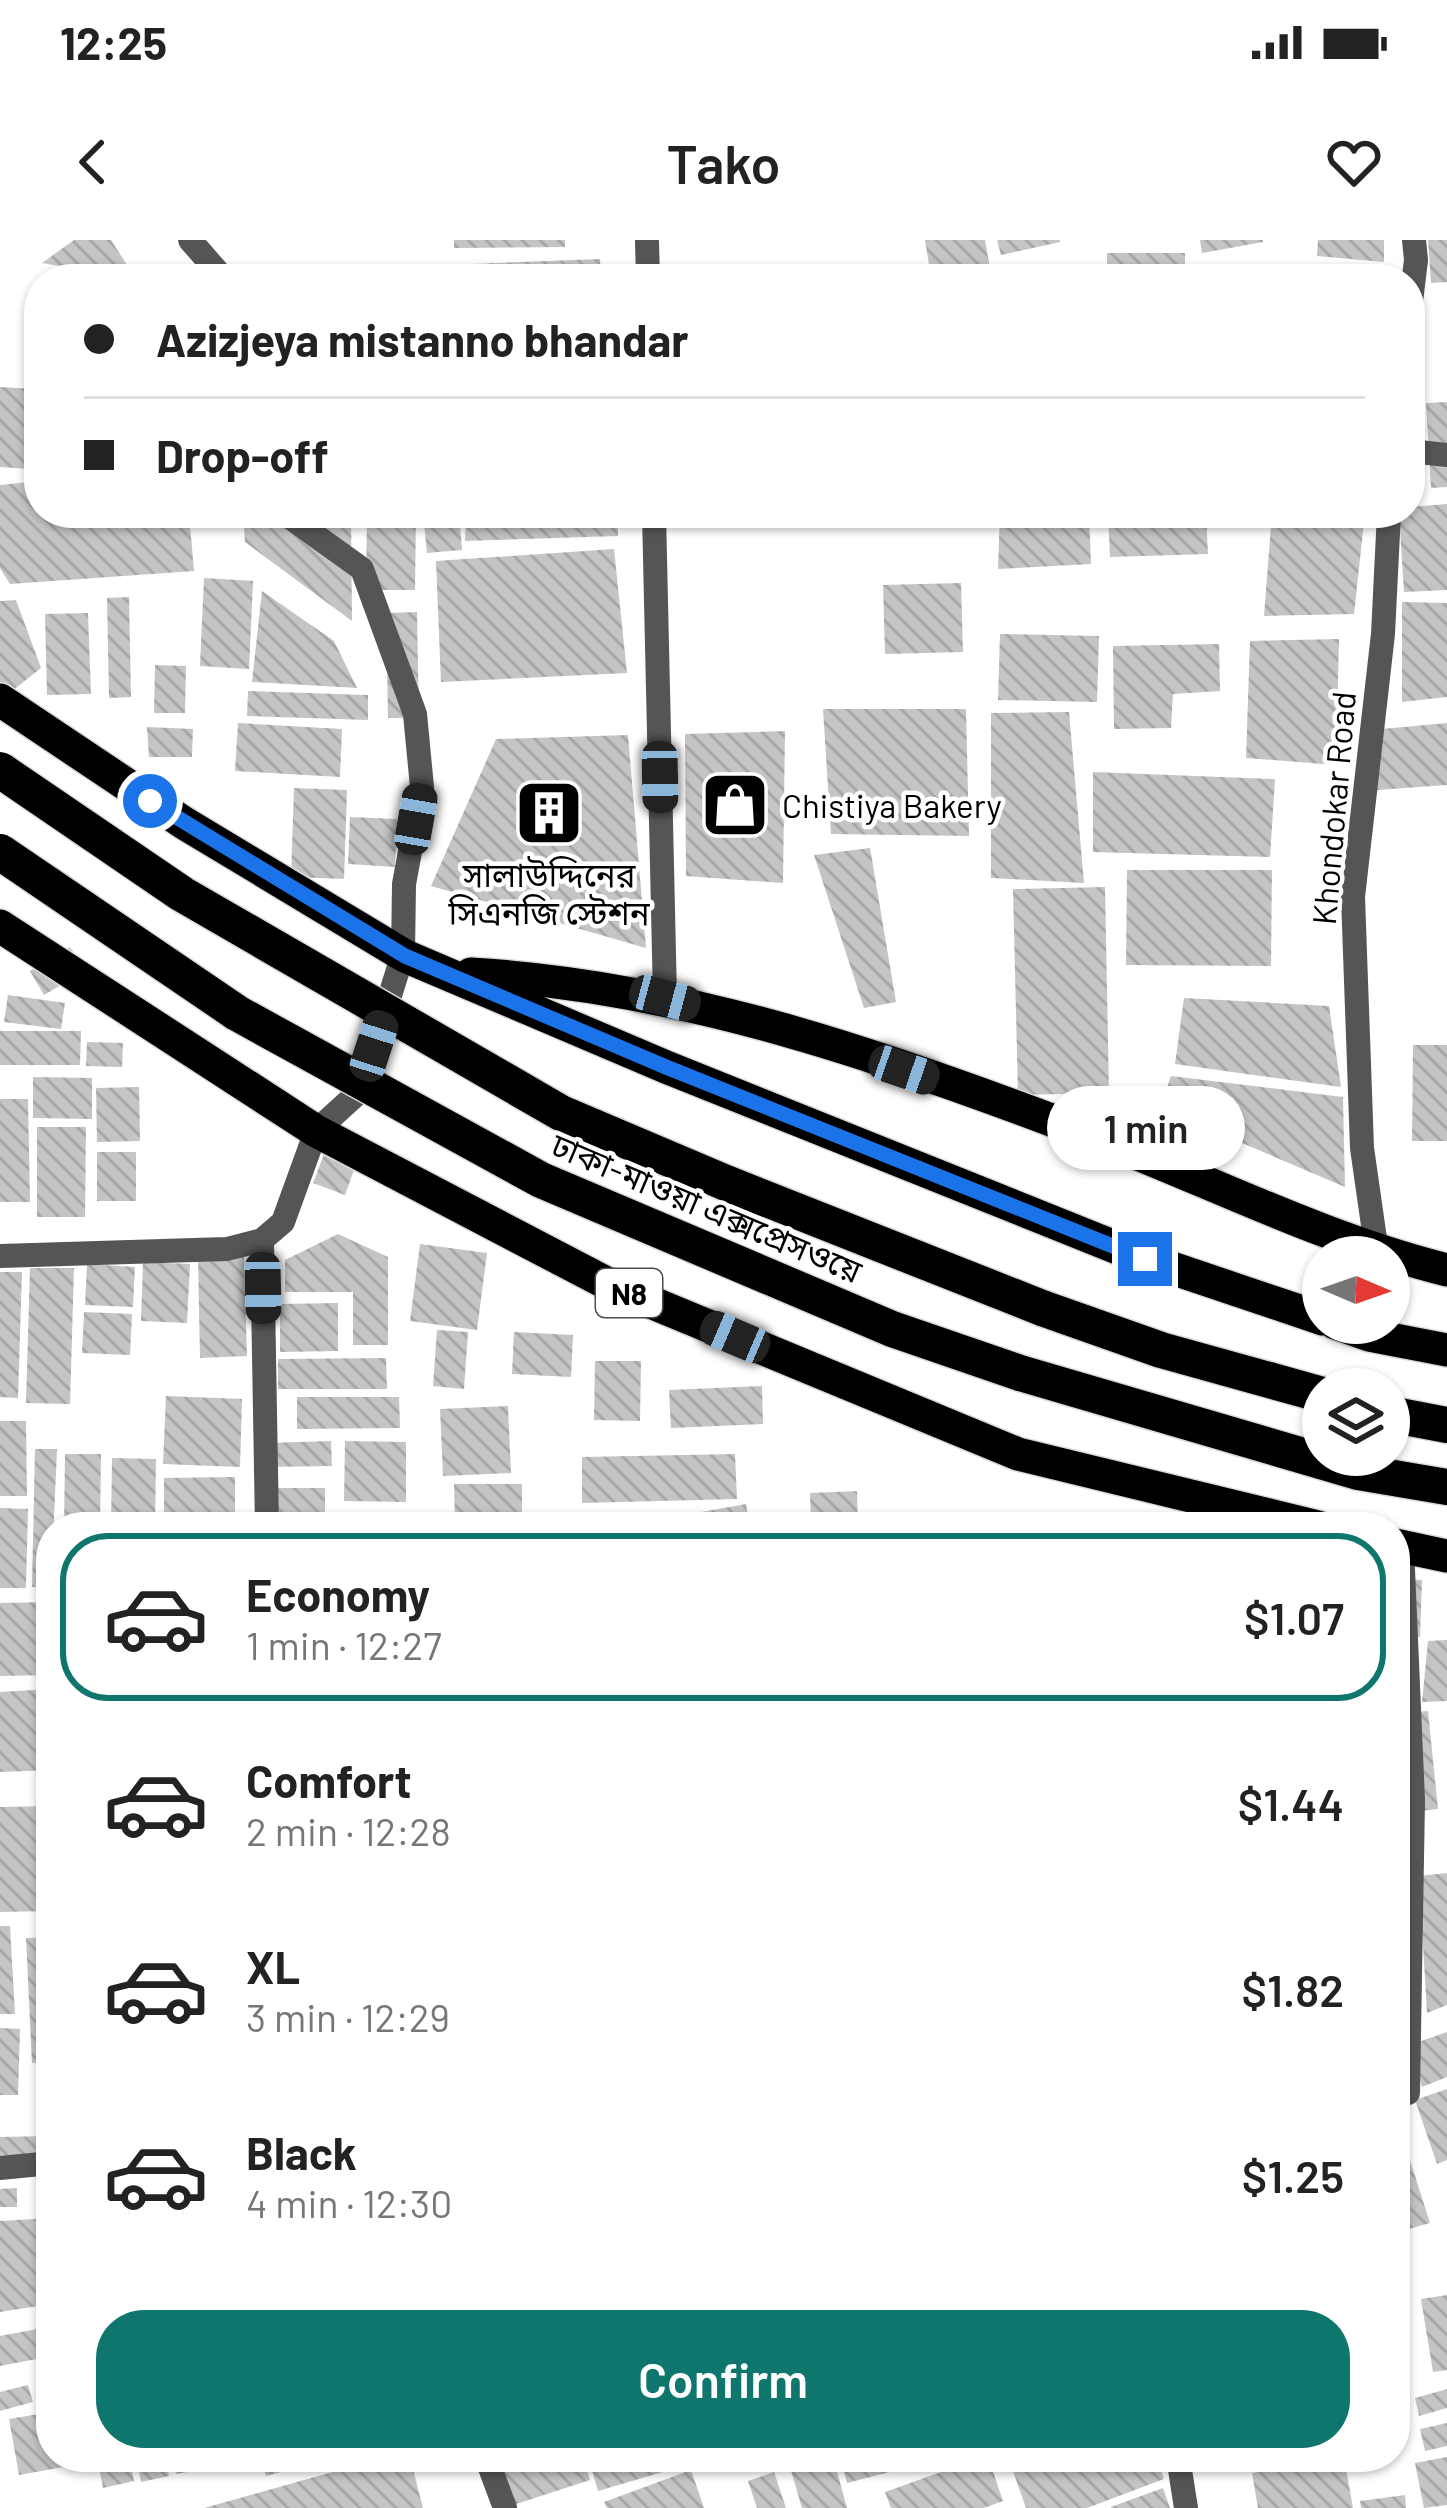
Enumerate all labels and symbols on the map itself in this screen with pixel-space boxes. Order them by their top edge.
street label: Khondokar Road [1303,690,1363,926]
car [641,741,679,813]
shop icon: Chistiya Bakery [700,770,770,840]
route start [123,774,177,828]
building icon: সালাউদ্দিনের সিএনজি স্টেশন [514,778,584,848]
car [392,780,440,858]
place label: Chistiya Bakery [782,785,1002,825]
place label: সালাউদ্দিনের সিএনজি স্টেশন [447,854,651,932]
car [626,971,704,1025]
car [346,1006,402,1086]
car [864,1041,944,1099]
callout: 1 min [1046,1085,1244,1169]
street label: ঢাকা-মাওয়া এক্সপ্রেসওয়ে [545,1123,868,1291]
route end [1118,1232,1172,1286]
north arrow [1302,1236,1410,1344]
car [244,1252,282,1324]
road number: N8 [596,1269,662,1317]
car [695,1306,775,1368]

